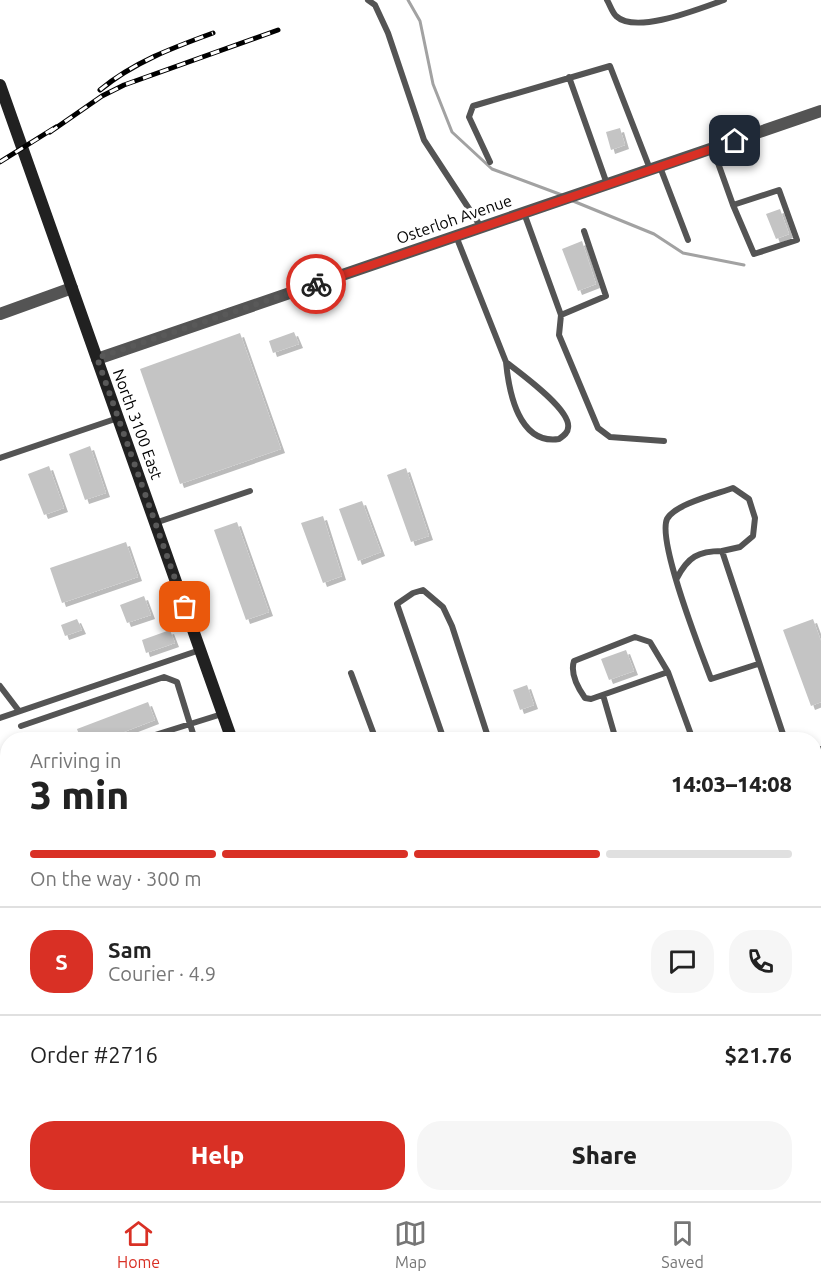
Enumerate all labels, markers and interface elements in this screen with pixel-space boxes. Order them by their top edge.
pin [709,115,760,166]
icon: home [718,124,751,157]
street label: Osterloh Avenue [394,191,514,247]
courier [286,254,346,314]
icon: bike [300,268,333,301]
street label: North 3100 East [110,366,167,482]
pin [159,581,210,632]
icon: bag [168,590,201,623]
text: Arriving in [30,749,121,772]
text: 14:03–14:08 [671,771,792,796]
text: 3 min [30,773,129,816]
text: On the way · 300 m [30,867,202,890]
button: chat [651,930,714,993]
button: phone [729,930,792,993]
text: Sam [108,937,152,962]
text: S [55,949,68,974]
text: Courier · 4.9 [108,962,216,985]
text: Order #2716 [30,1042,158,1067]
text: $21.76 [725,1042,792,1067]
button: Help [30,1121,405,1190]
button: Share [417,1121,792,1190]
tab: Home [117,1217,160,1271]
tab: Map [394,1217,427,1271]
tab: Saved [661,1217,704,1271]

